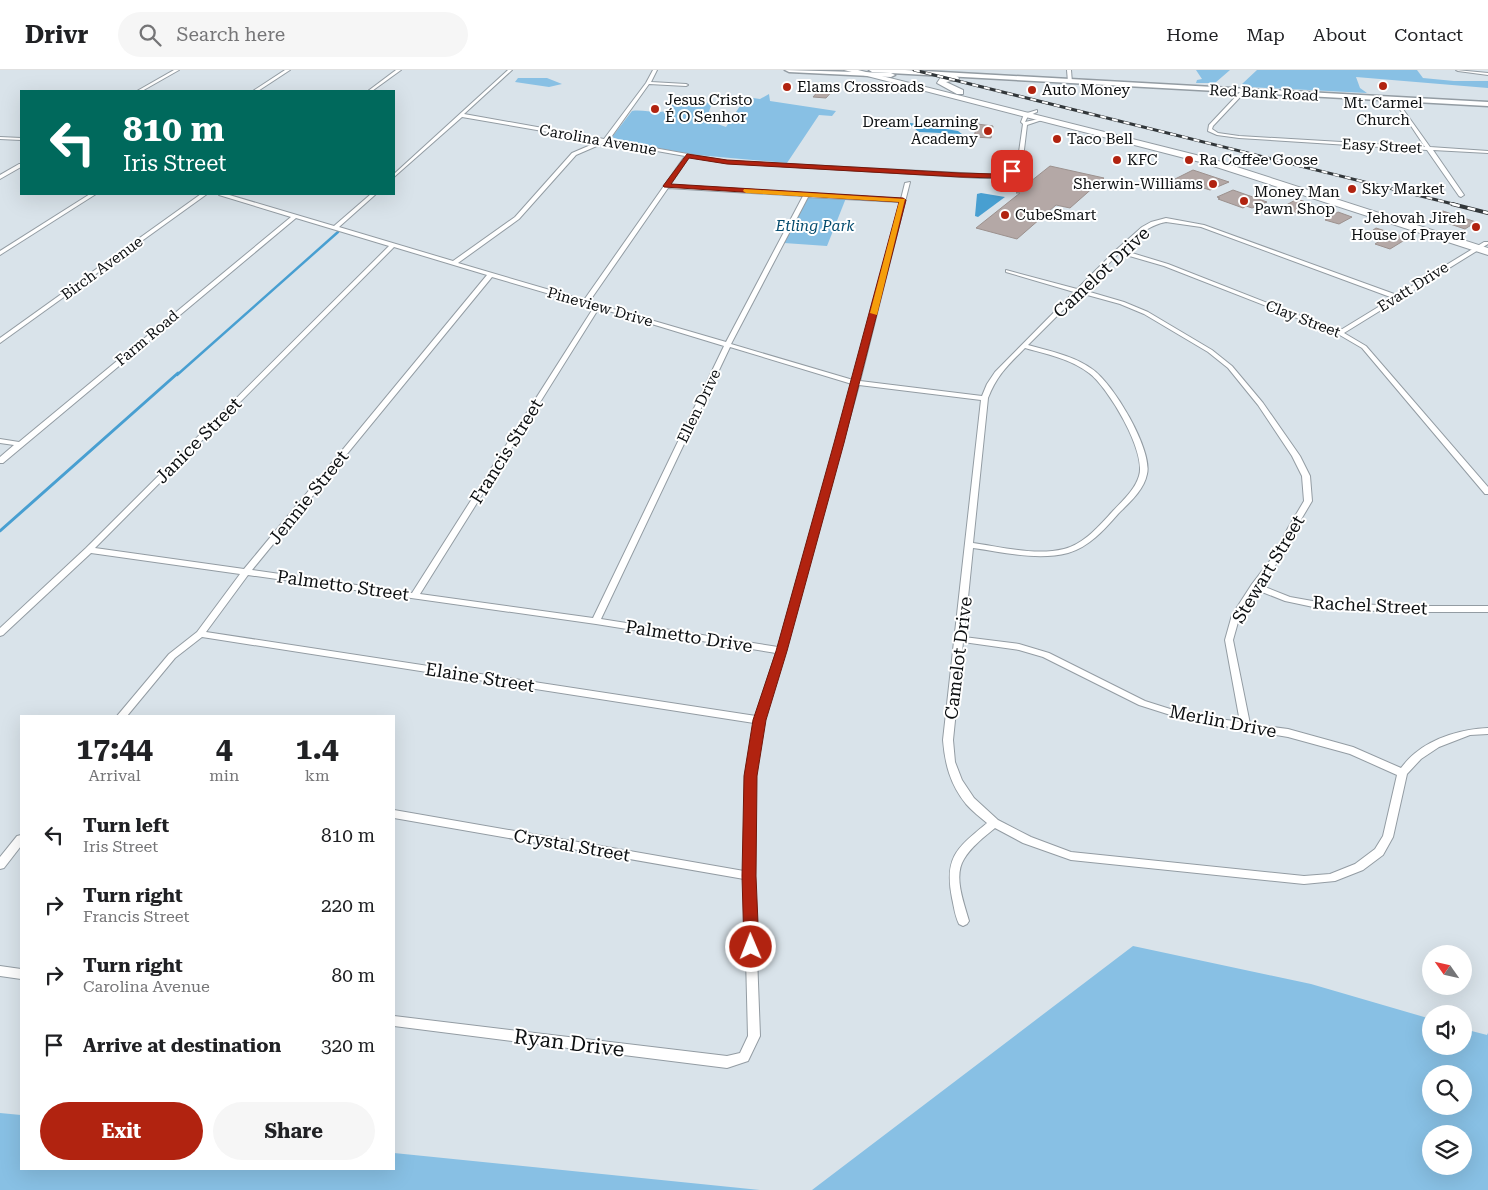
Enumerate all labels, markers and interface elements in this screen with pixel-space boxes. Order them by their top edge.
search box [118,12,468,57]
text: Drivr [25,21,88,49]
icon: search [136,21,164,49]
text: Search here [176,23,285,46]
text: Home [1166,24,1218,45]
text: Map [1246,24,1285,45]
text: About [1313,24,1366,45]
text: Contact [1394,24,1463,45]
place label: Elams Crossroads [797,78,924,96]
marker: Mt. Carmel Church [1377,80,1389,92]
marker: Elams Crossroads [781,81,793,93]
place label: Auto Money [1042,81,1130,99]
street label: Red Bank Road [1209,81,1320,105]
marker: Auto Money [1026,84,1038,96]
place label: Jesus Cristo É O Senhor [665,91,752,126]
place label: Mt. Carmel Church [1343,94,1423,129]
marker: Jesus Cristo É O Senhor [649,103,661,115]
text: 810 m [123,109,224,150]
icon: left [40,110,105,175]
place label: Dream Learning Academy [862,113,978,148]
street label: Carolina Avenue [538,121,658,159]
marker: Dream Learning Academy [982,125,994,137]
place label: Taco Bell [1067,130,1133,148]
marker: Taco Bell [1051,133,1063,145]
street label: Easy Street [1341,135,1423,157]
pin [991,150,1033,192]
text: Iris Street [123,151,227,176]
place label: KFC [1127,151,1158,169]
place label: Ra Coffee Goose [1199,151,1318,169]
marker: KFC [1111,154,1123,166]
marker: Ra Coffee Goose [1183,154,1195,166]
icon: arrive [998,157,1026,185]
place label: Sherwin-Williams [1073,175,1203,193]
marker: Sherwin-Williams [1207,178,1219,190]
place label: Sky Market [1362,180,1445,198]
place label: Money Man Pawn Shop [1254,183,1340,218]
marker: Sky Market [1346,183,1358,195]
marker: Money Man Pawn Shop [1238,195,1250,207]
place label: CubeSmart [1015,206,1097,224]
marker: CubeSmart [999,209,1011,221]
place label: Jehovah Jireh House of Prayer [1351,209,1466,244]
park label: Etling Park [774,217,855,235]
marker: Jehovah Jireh House of Prayer [1470,221,1482,233]
street label: Camelot Drive [1049,222,1153,322]
street label: Birch Avenue [58,232,146,304]
street label: Evatt Drive [1374,258,1452,316]
street label: Pineview Drive [545,283,655,331]
street label: Clay Street [1263,296,1343,342]
street label: Farm Road [112,306,183,370]
street label: Ellen Drive [673,366,725,446]
street label: Janice Street [151,392,246,487]
street label: Francis Street [465,394,547,507]
street label: Jennie Street [264,446,352,548]
street label: Stewart Street [1228,511,1309,627]
street label: Palmetto Street [276,565,411,605]
street label: Rachel Street [1312,592,1428,619]
street label: Camelot Drive [940,595,976,721]
street label: Palmetto Drive [624,616,754,656]
street label: Elaine Street [424,658,536,696]
street label: Merlin Drive [1168,700,1278,742]
text: 17:44 [76,731,153,766]
text: 4 [216,731,233,766]
text: 1.4 [296,731,339,766]
text: Arrival [89,766,141,785]
text: min [209,766,239,785]
text: km [305,766,330,785]
text: Turn left [83,814,169,837]
icon: left [40,821,68,849]
text: 810 m [321,824,375,847]
street label: Crystal Street [512,824,632,866]
text: Iris Street [83,837,158,856]
text: Turn right [83,884,183,907]
icon: right [40,891,68,919]
text: 220 m [321,894,375,917]
text: Francis Street [83,907,190,926]
position arrow [724,920,776,972]
north arrow [1422,945,1472,995]
map controls [1422,945,1472,1175]
text: Turn right [83,954,183,977]
icon: right [40,961,68,989]
text: 80 m [332,964,375,987]
text: Carolina Avenue [83,977,210,996]
button: sound [1422,1005,1472,1055]
street label: Ryan Drive [512,1024,626,1062]
icon: arrive [40,1031,68,1059]
text: Arrive at destination [83,1034,281,1057]
text: 320 m [321,1034,375,1057]
button: search [1422,1065,1472,1115]
button: Exit [40,1102,203,1160]
button: Share [213,1102,375,1160]
button: layers [1422,1125,1472,1175]

